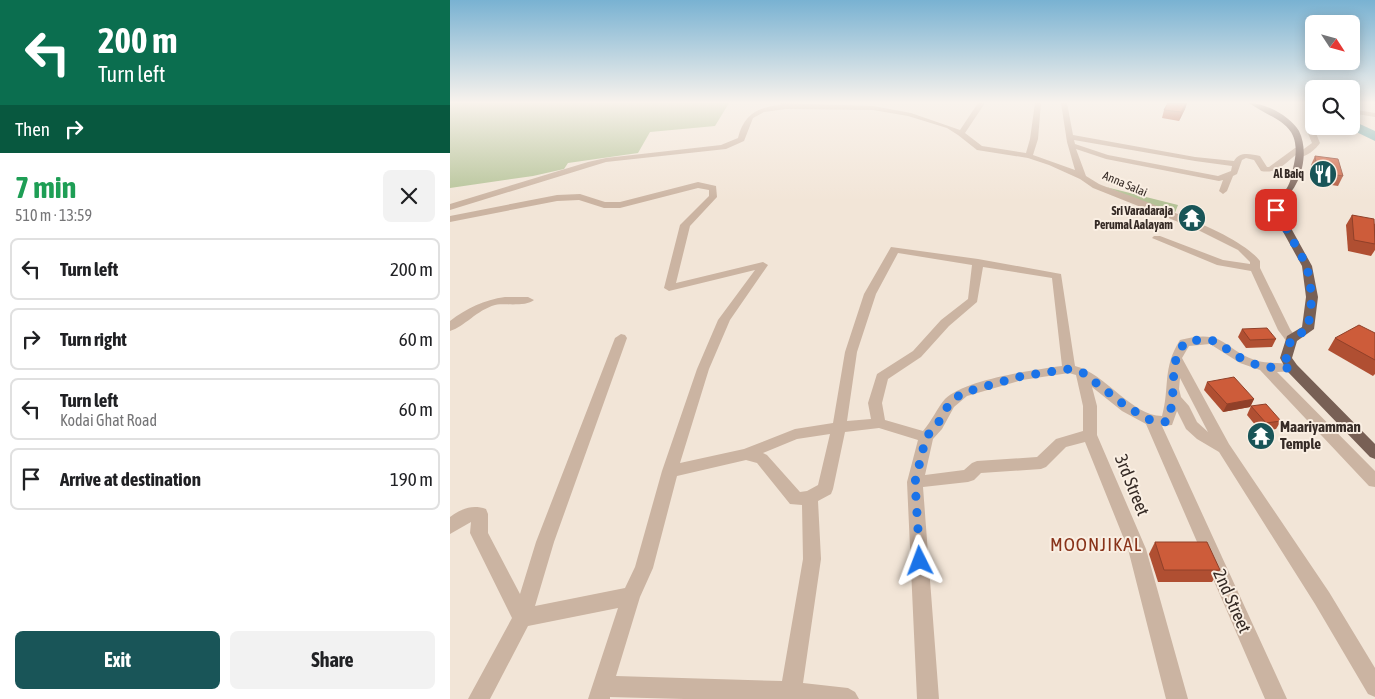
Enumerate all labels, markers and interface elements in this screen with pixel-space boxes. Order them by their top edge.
north arrow [1305,15,1360,70]
map controls [1305,15,1360,135]
icon: left [15,20,80,85]
text: 200 m [98,20,177,60]
text: Turn left [98,61,165,87]
button: search [1305,80,1360,135]
icon: right [60,115,88,143]
text: Then [15,118,50,140]
restaurant icon: Al Baiq [1308,159,1338,189]
place label: Al Baiq [1273,167,1304,181]
street label: Anna Salai [1101,168,1149,200]
text: 7 min [15,170,76,204]
button: close [383,170,435,222]
pin [1255,189,1297,231]
icon: arrive [1262,196,1290,224]
temple icon: Sri Varadaraja Perumal Aalayam [1177,203,1207,233]
place label: Sri Varadaraja Perumal Aalayam [1094,204,1173,232]
text: 510 m · 13:59 [15,206,92,224]
icon: left [17,255,45,283]
text: Turn left [60,258,118,280]
text: 200 m [390,258,433,280]
icon: right [17,325,45,353]
text: Turn right [60,328,127,350]
text: 60 m [399,328,433,350]
text: Turn left [60,389,118,411]
icon: left [17,395,45,423]
text: 60 m [399,398,433,420]
text: Kodai Ghat Road [60,411,157,429]
place label: Maariyamman Temple [1280,418,1361,452]
temple icon: Maariyamman Temple [1246,421,1276,451]
street label: 3rd Street [1111,451,1154,519]
icon: arrive [17,465,45,493]
text: Arrive at destination [60,468,201,490]
text: 190 m [390,468,433,490]
district label: MOONJIKAL [1050,533,1142,555]
position arrow [893,534,945,586]
street label: 2nd Street [1209,566,1256,636]
button: Exit [15,631,220,689]
button: Share [230,631,435,689]

